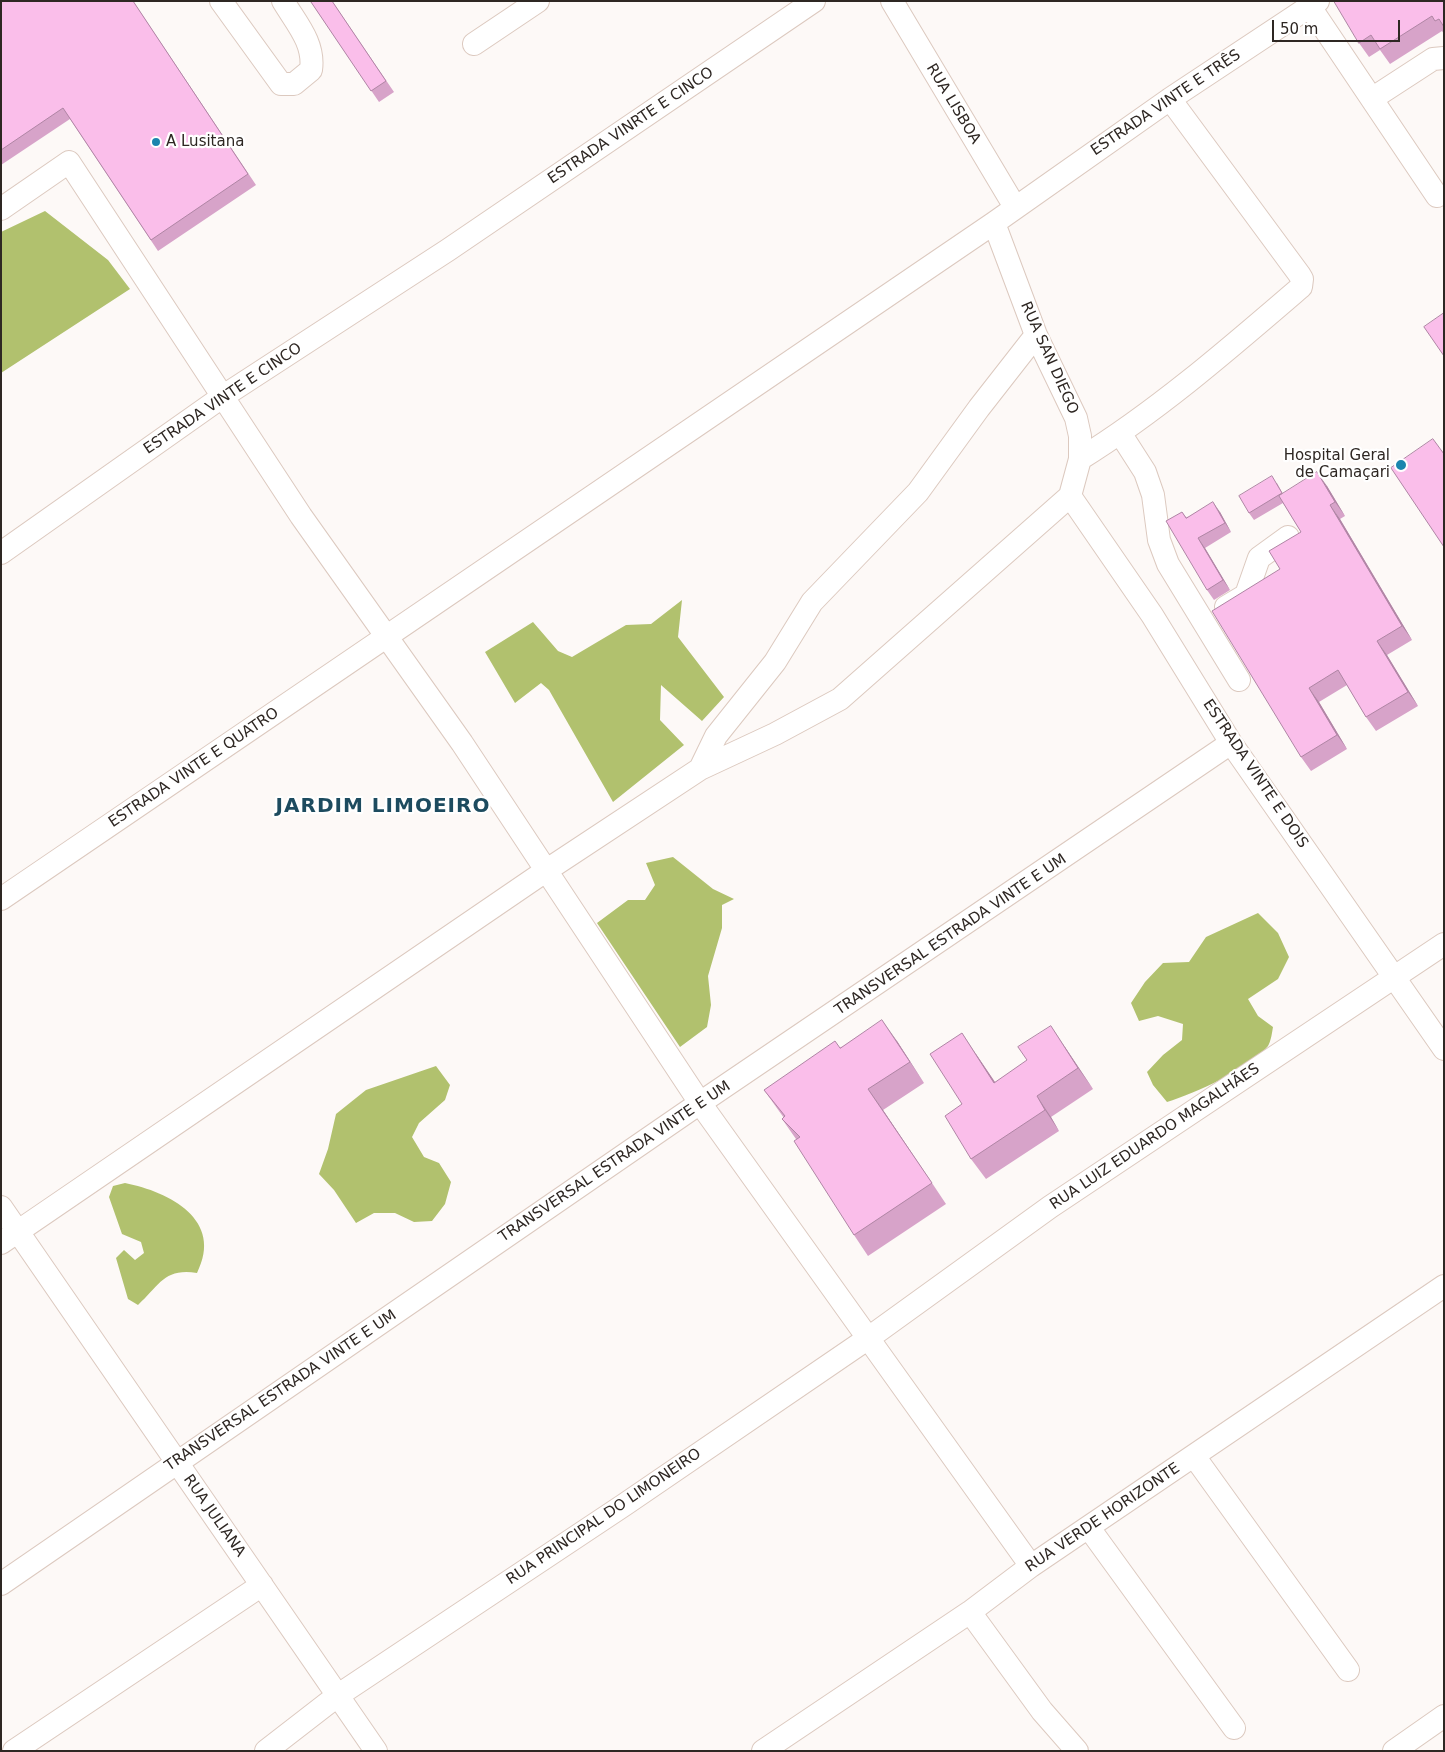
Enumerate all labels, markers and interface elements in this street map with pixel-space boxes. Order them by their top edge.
scale bar [1275,10,1402,42]
text: 50 m [1280,20,1318,38]
street label: ESTRADA VINTE E TRÊS [1088,46,1244,160]
street label: RUA LISBOA [922,61,984,147]
street label: ESTRADA VINRTE E CINCO [545,64,717,188]
place label: A Lusitana [166,133,244,151]
marker: A Lusitana [150,136,162,148]
street label: RUA SAN DIEGO [1016,299,1082,417]
street label: ESTRADA VINTE E CINCO [141,339,305,459]
place label: Hospital Geral de Camaçari [1284,447,1390,482]
marker: Hospital Geral de Camaçari [1394,458,1408,472]
street label: ESTRADA VINTE E DOIS [1198,696,1312,852]
street label: ESTRADA VINTE E QUATRO [105,704,283,832]
district label: JARDIM LIMOEIRO [274,795,492,819]
street label: TRANSVERSAL ESTRADA VINTE E UM [832,851,1070,1019]
street label: RUA LUIZ EDUARDO MAGALHÃES [1047,1060,1263,1214]
street label: TRANSVERSAL ESTRADA VINTE E UM [496,1078,734,1246]
street label: TRANSVERSAL ESTRADA VINTE E UM [162,1307,400,1475]
street label: RUA PRINCIPAL DO LIMONEIRO [503,1445,705,1589]
street label: RUA VERDE HORIZONTE [1022,1460,1184,1576]
street label: RUA JULIANA [179,1471,249,1561]

